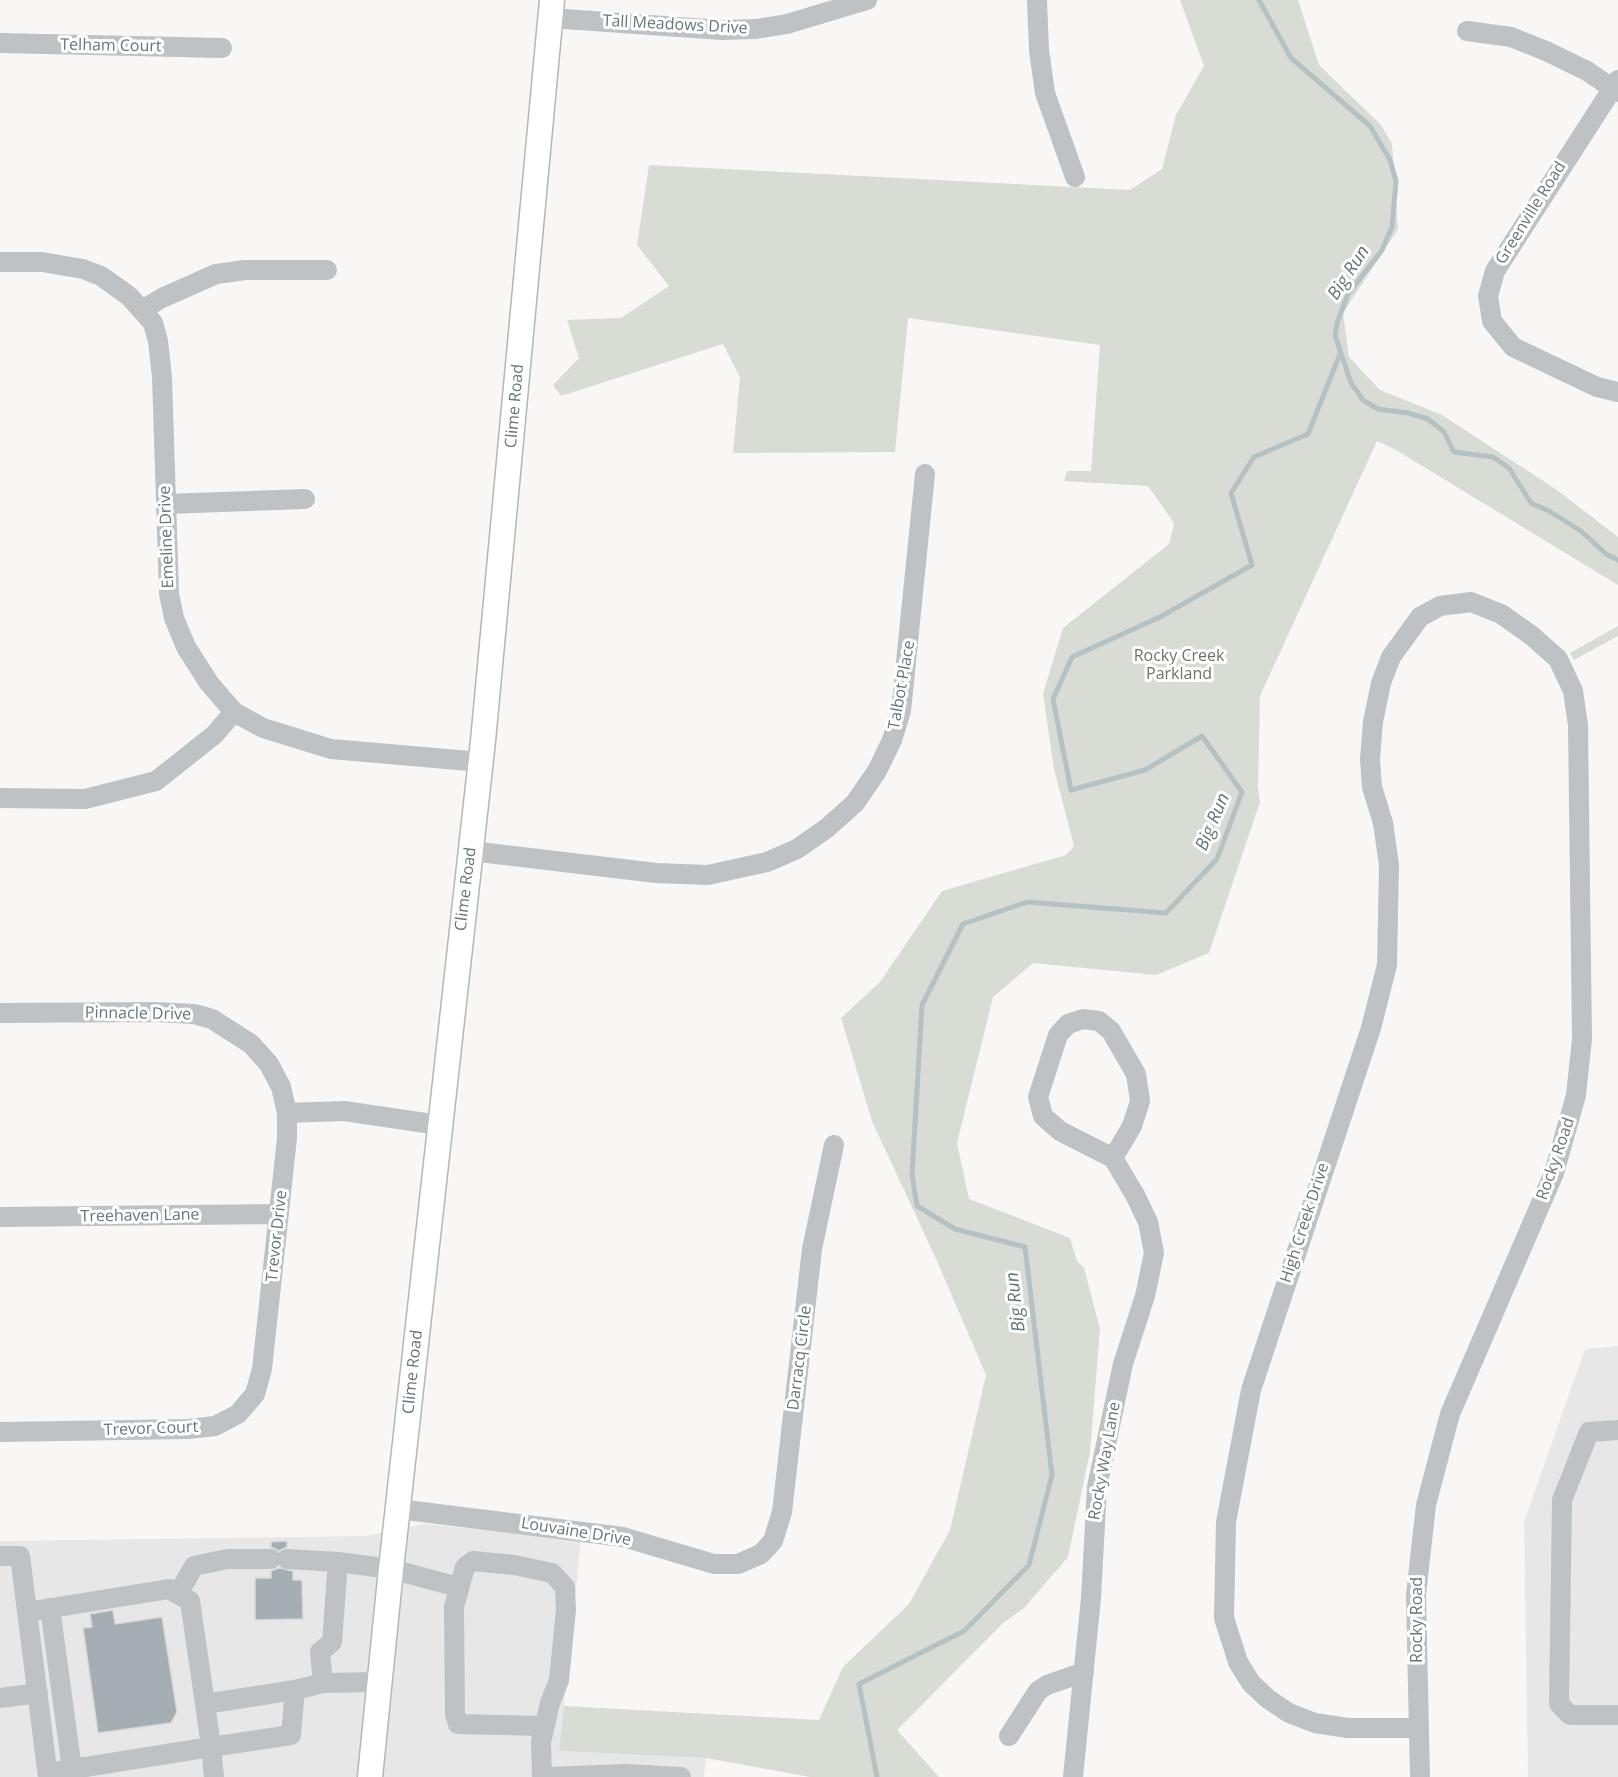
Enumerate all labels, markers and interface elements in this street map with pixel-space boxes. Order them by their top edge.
street label: Tall Meadows Drive [602,12,748,38]
street label: Telham Court [60,36,162,56]
street label: Greenville Road [1492,158,1570,268]
water label: Big Run [1323,242,1375,304]
street label: Clime Road [502,363,528,449]
street label: Emeline Drive [156,485,178,589]
street label: Talbot Place [885,639,919,731]
park label: Rocky Creek Parkland [1134,646,1224,684]
water label: Big Run [1191,790,1235,854]
street label: Clime Road [451,846,481,932]
street label: Pinnacle Drive [85,1003,191,1025]
street label: Rocky Road [1533,1115,1579,1203]
street label: High Creek Drive [1277,1161,1333,1285]
street label: Trevor Drive [263,1189,291,1283]
street label: Treehaven Lane [80,1205,200,1227]
water label: Big Run [1002,1271,1030,1333]
street label: Darracq Circle [784,1305,816,1411]
street label: Clime Road [399,1329,427,1415]
street label: Rocky Way Lane [1085,1400,1125,1522]
street label: Trevor Court [103,1418,199,1440]
street label: Louvaine Drive [520,1514,632,1550]
street label: Rocky Road [1407,1577,1427,1663]

